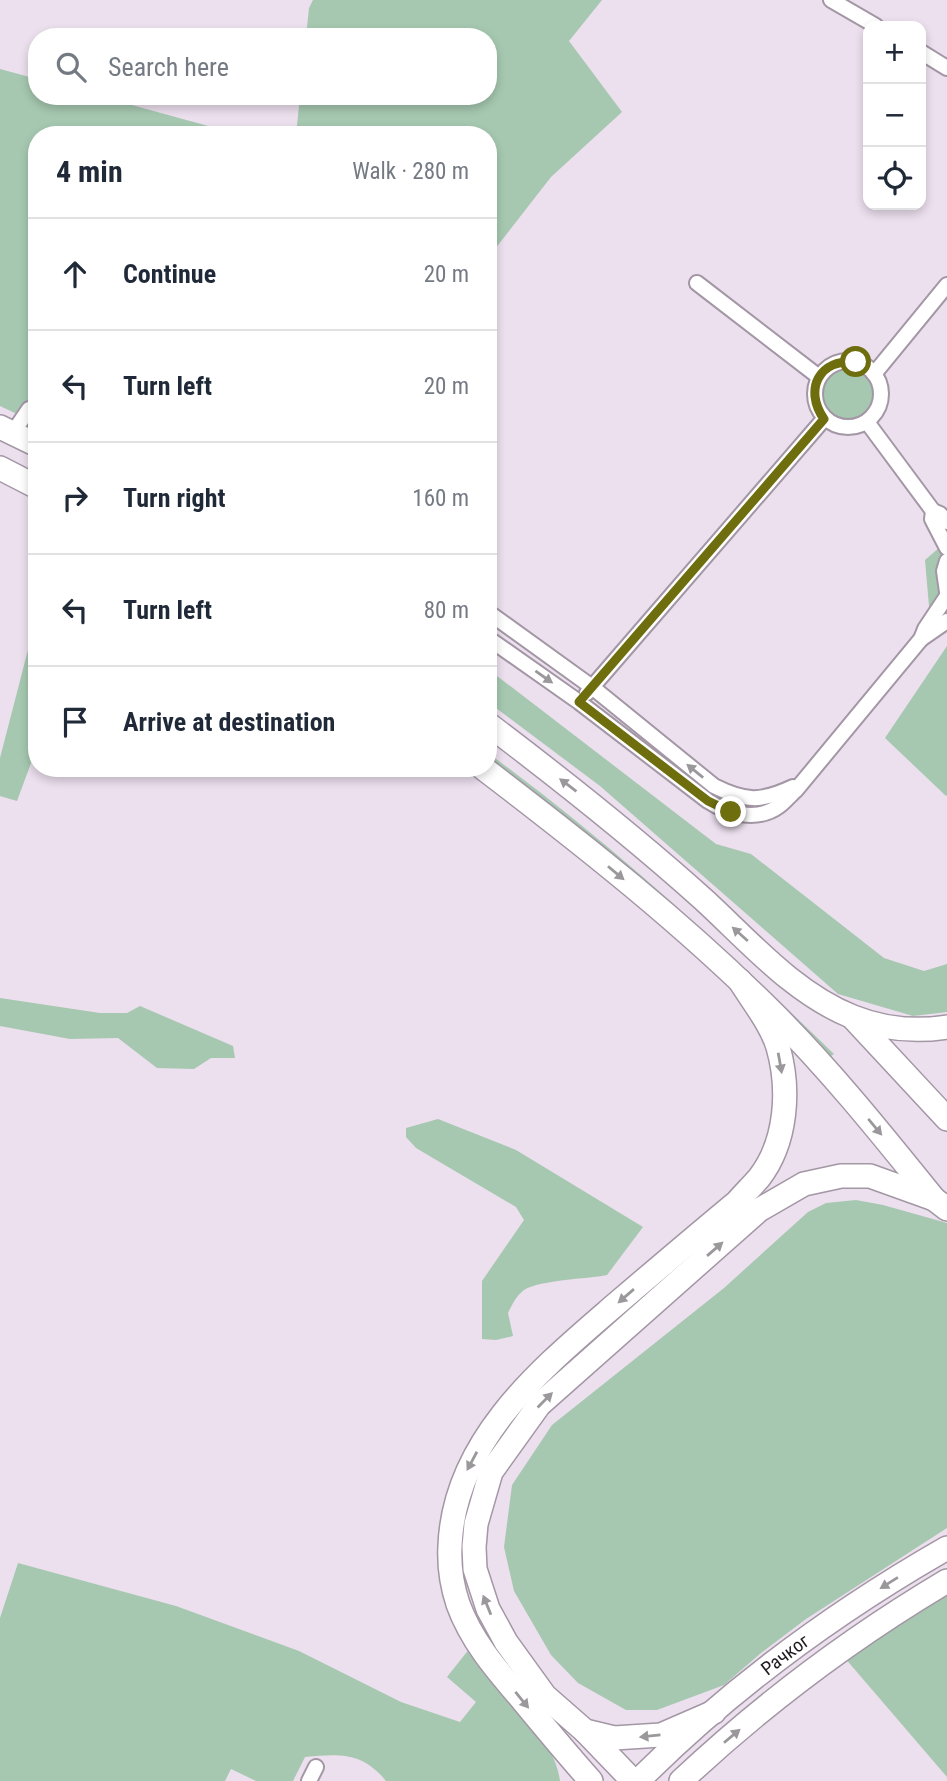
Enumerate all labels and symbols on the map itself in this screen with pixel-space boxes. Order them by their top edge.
route start [840,346,871,377]
one-way arrow [535,670,553,684]
one-way arrow [687,763,705,778]
one-way arrow [560,777,578,792]
route end [715,796,746,827]
one-way arrow [607,865,625,880]
one-way arrow [732,926,749,942]
one-way arrow [775,1052,786,1074]
one-way arrow [868,1117,883,1135]
one-way arrow [706,1241,724,1257]
one-way arrow [617,1288,635,1304]
one-way arrow [536,1393,553,1409]
one-way arrow [466,1452,478,1471]
one-way arrow [879,1577,898,1590]
one-way arrow [482,1594,493,1615]
street label: Рачког [756,1629,813,1680]
one-way arrow [514,1691,530,1709]
one-way arrow [723,1729,740,1744]
one-way arrow [639,1731,661,1742]

